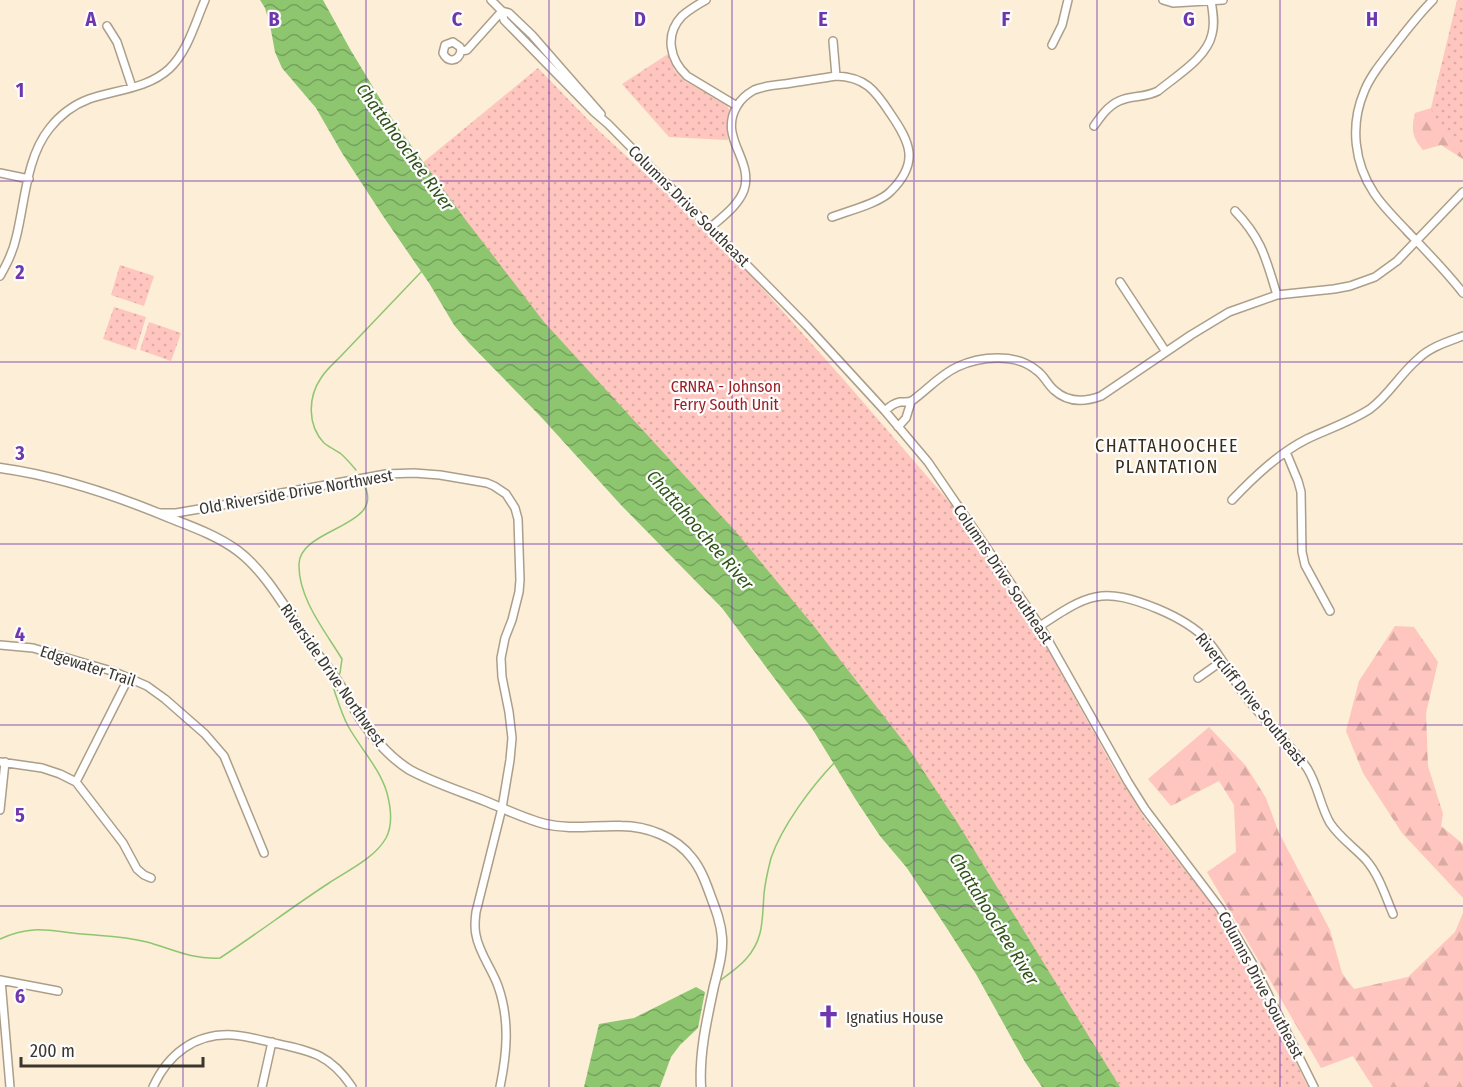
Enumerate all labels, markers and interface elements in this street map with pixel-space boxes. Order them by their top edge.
text: A [85,7,98,31]
text: B [268,7,280,31]
text: C [452,7,463,31]
text: D [634,7,646,31]
text: E [818,7,828,31]
text: F [1002,7,1011,31]
text: G [1183,7,1195,31]
text: H [1366,7,1378,31]
text: 1 [16,78,24,102]
water label: Chattahoochee River [351,79,459,216]
street label: Columns Drive Southeast [624,141,754,271]
text: 2 [14,260,25,284]
park label: CRNRA - Johnson Ferry South Unit [671,377,781,414]
district label: CHATTAHOOCHEE PLANTATION [1095,435,1239,478]
text: 3 [14,441,25,465]
street label: Old Riverside Drive Northwest [198,465,395,518]
water label: Chattahoochee River [642,465,759,595]
street label: Columns Drive Southeast [949,501,1057,648]
street label: Riverside Drive Northwest [277,600,390,751]
text: 4 [15,622,25,646]
street label: Rivercliff Drive Southeast [1192,629,1311,770]
street label: Edgewater Trail [38,642,138,690]
text: 5 [15,803,25,827]
water label: Chattahoochee River [944,849,1044,990]
street label: Columns Drive Southeast [1214,908,1308,1062]
text: 6 [15,984,25,1008]
church icon: Ignatius House [815,1004,841,1030]
place label: Ignatius House [846,1008,944,1027]
scale bar [21,1030,202,1068]
text: 200 m [30,1040,75,1062]

